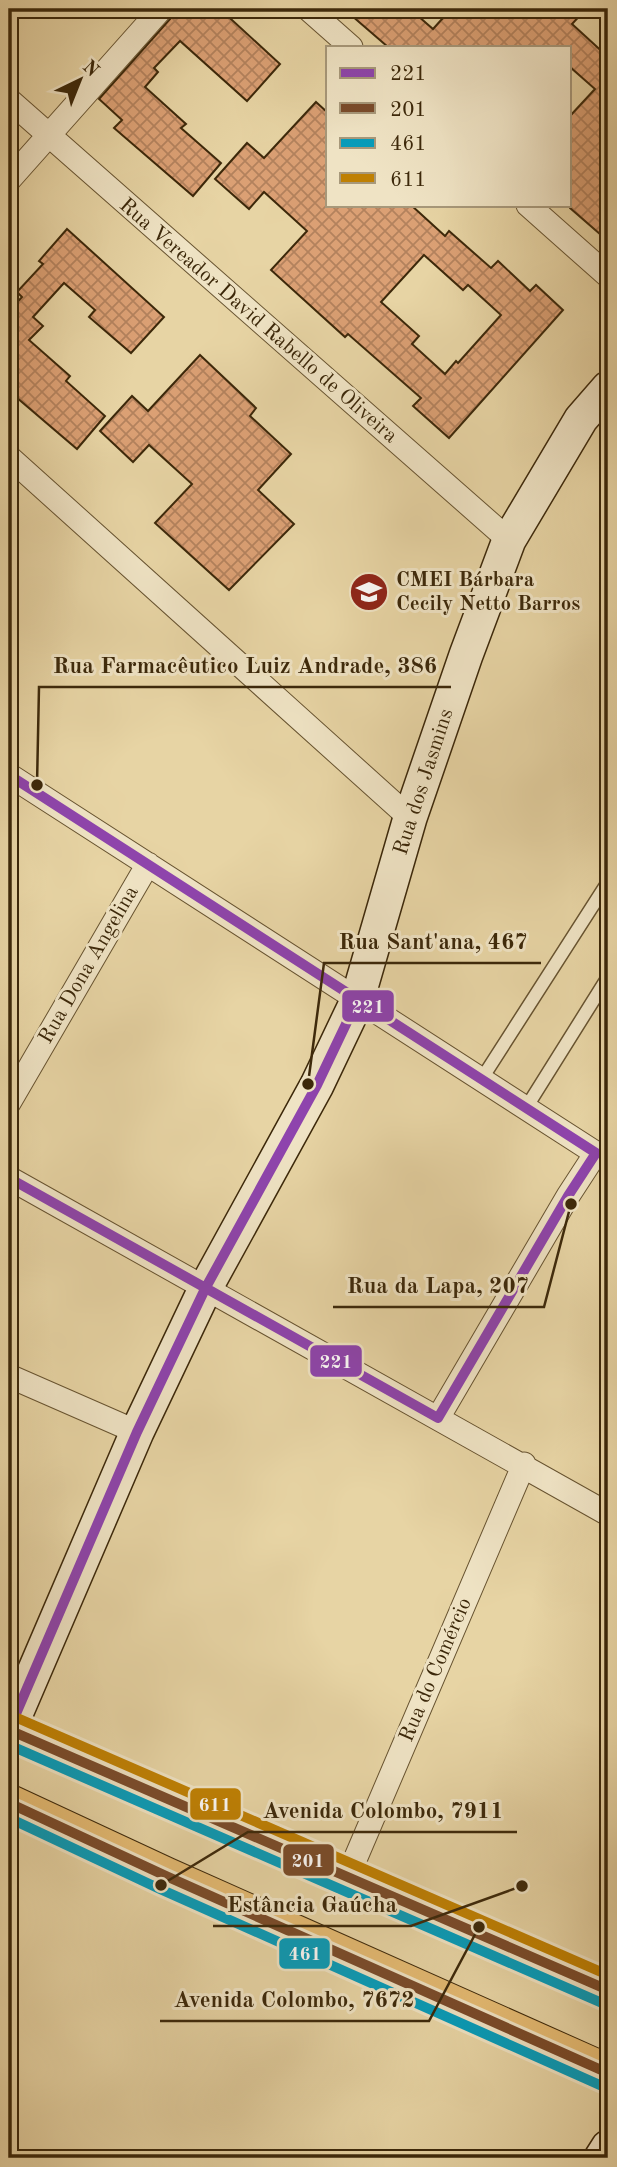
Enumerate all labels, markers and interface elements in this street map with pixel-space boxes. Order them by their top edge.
north arrow [46,46,116,116]
legend [326,46,572,206]
text: N [78,57,102,82]
text: 221 [390,64,427,85]
text: 201 [390,100,427,121]
text: 461 [390,134,427,155]
text: 611 [390,170,427,191]
street label: Rua Vereador David Rabello de Oliveira [115,195,401,447]
place label: CMEI Bárbara Cecily Netto Barros [396,570,580,615]
school or university icon: CMEI Bárbara Cecily Netto Barros [348,571,390,613]
callout: Rua Farmacêutico Luiz Andrade, 386 [39,643,451,687]
text: Rua Farmacêutico Luiz Andrade, 386 [53,655,437,678]
street label: Rua dos Jasmins [390,706,458,858]
street label: Rua Dona Angelina [35,883,143,1047]
callout: Rua Sant'ana, 467 [324,919,541,963]
text: Rua Sant'ana, 467 [338,931,528,954]
line badge: 221 [341,989,395,1023]
text: 221 [351,999,385,1018]
callout: Rua da Lapa, 207 [333,1263,544,1307]
text: Rua da Lapa, 207 [347,1275,529,1298]
line badge: 221 [309,1344,363,1378]
text: 221 [319,1354,353,1373]
street label: Rua do Comércio [396,1595,476,1745]
line badge: 611 [189,1787,242,1821]
callout: Avenida Colombo, 7911 [248,1788,517,1832]
text: 611 [198,1797,232,1816]
text: Avenida Colombo, 7911 [262,1800,504,1823]
line badge: 201 [282,1843,335,1877]
text: 201 [291,1853,325,1872]
callout: Estância Gaúcha [213,1882,411,1926]
text: Estância Gaúcha [227,1894,398,1917]
line badge: 461 [278,1937,331,1970]
text: 461 [288,1946,322,1965]
callout: Avenida Colombo, 7672 [160,1977,429,2021]
text: Avenida Colombo, 7672 [173,1989,415,2012]

